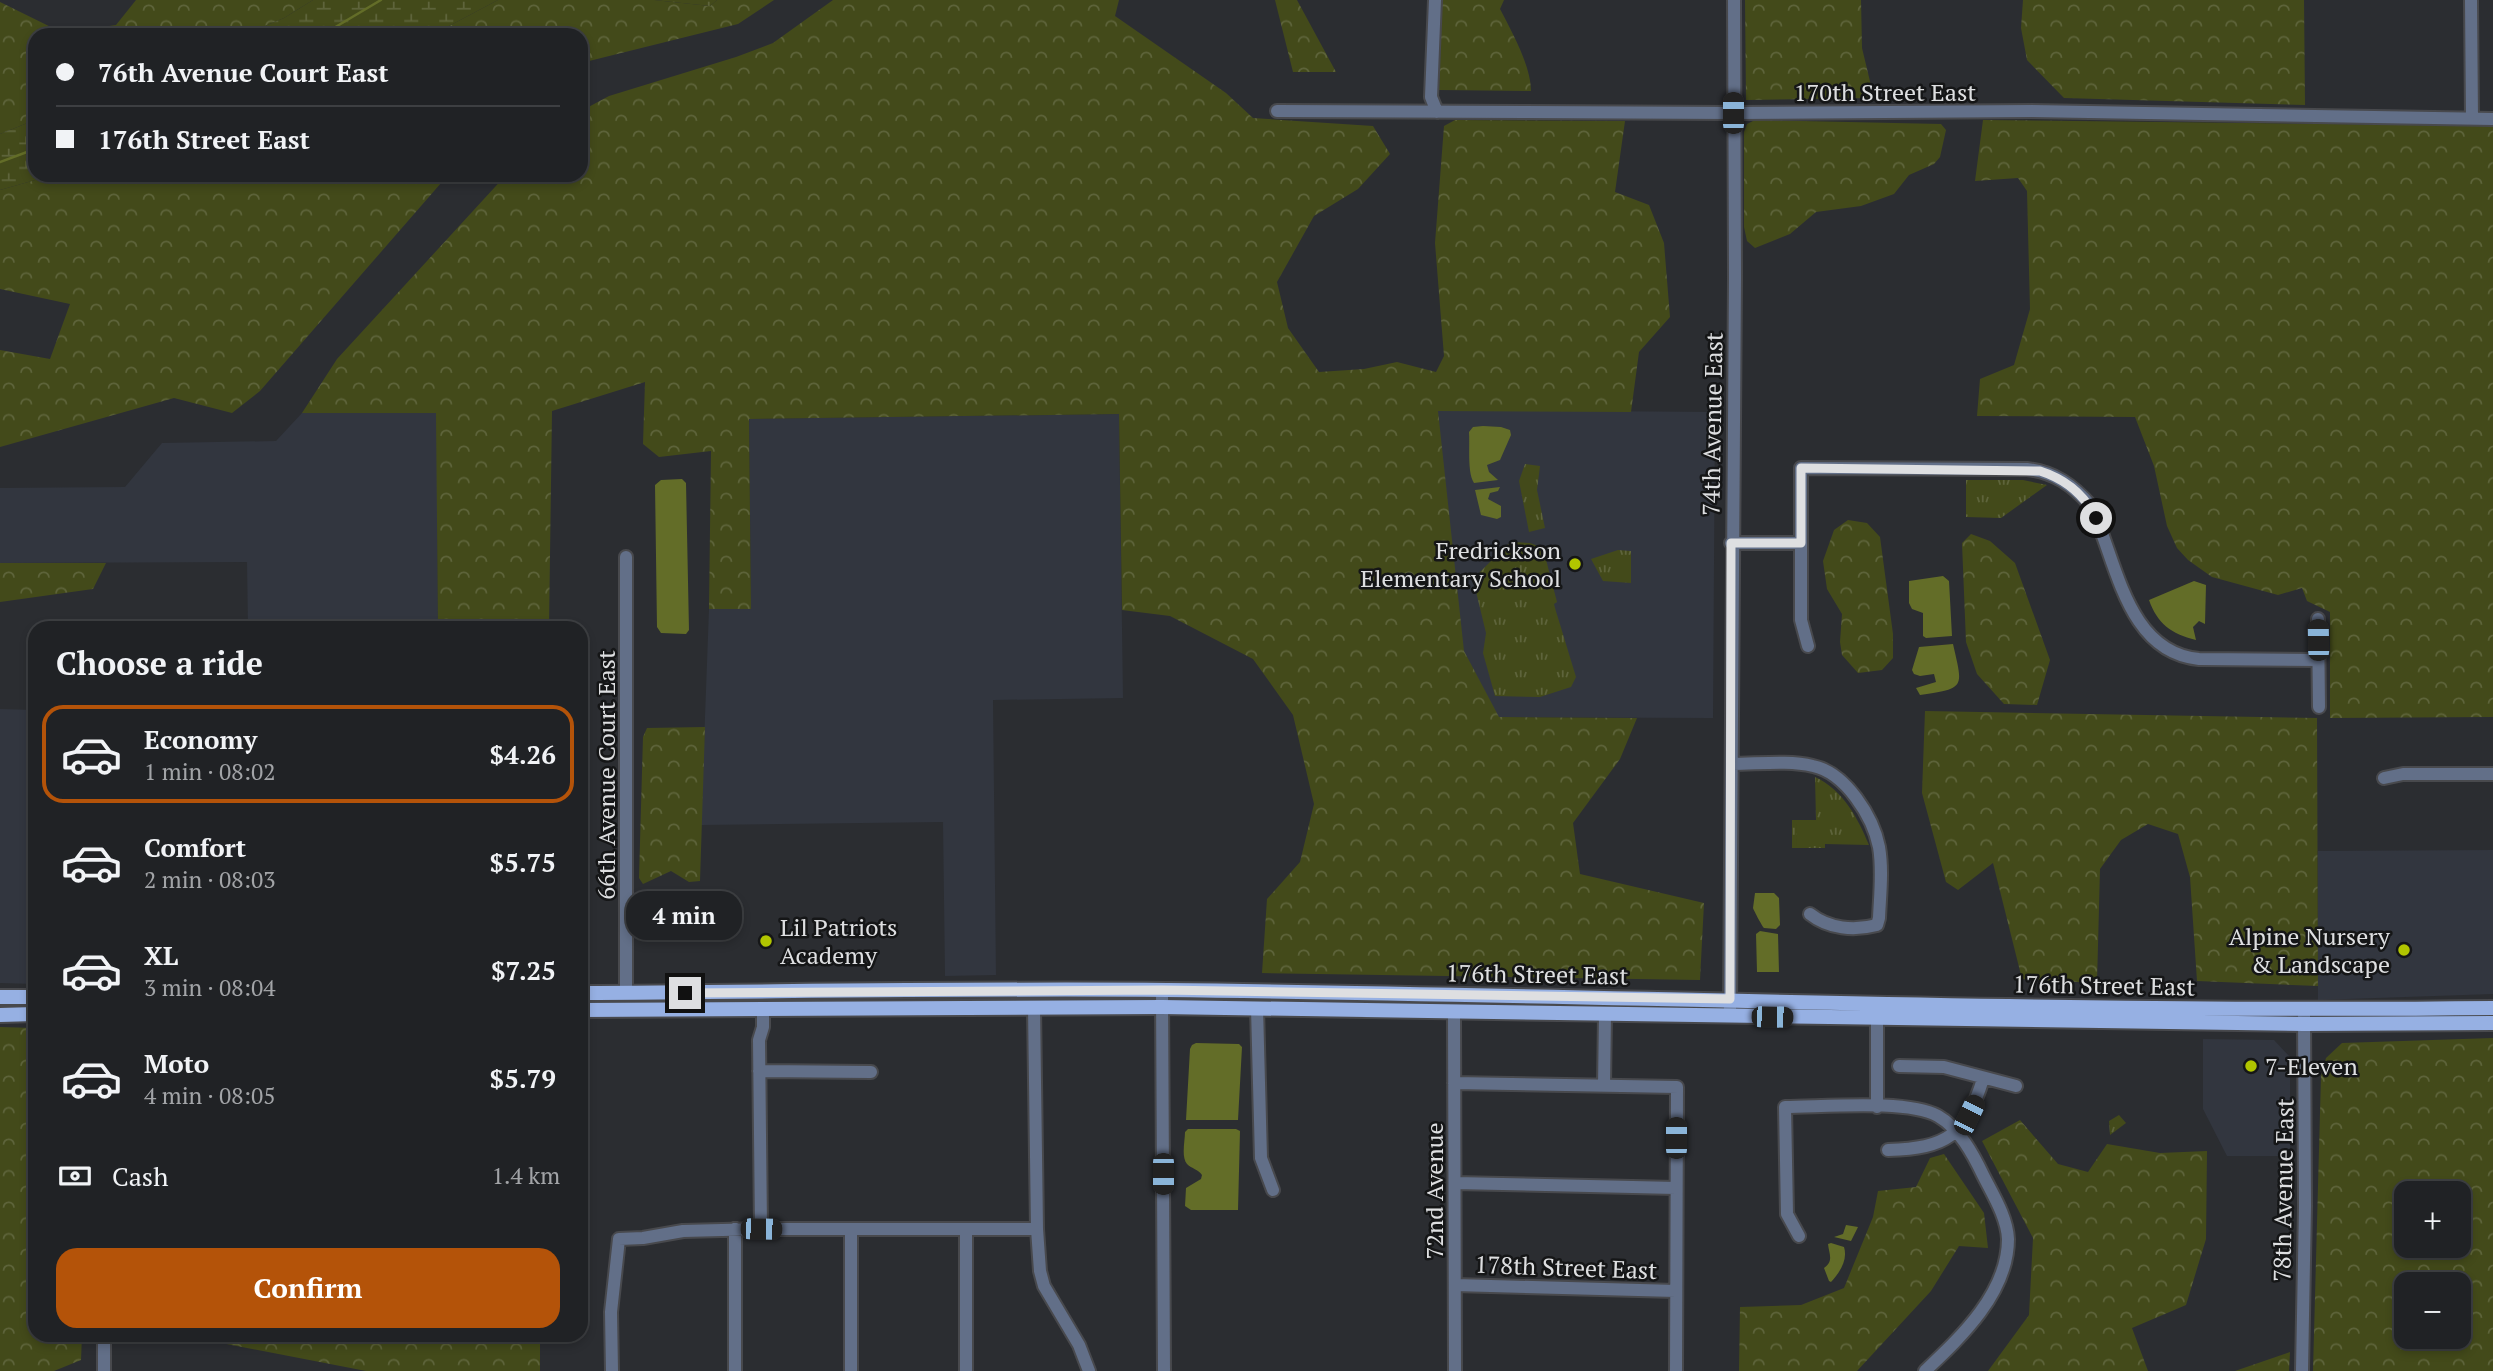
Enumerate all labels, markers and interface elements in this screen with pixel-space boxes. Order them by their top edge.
text: 76th Avenue Court East [98,55,389,89]
street label: 170th Street East [1794,76,1976,108]
car [1723,92,1744,134]
text: 176th Street East [98,122,310,156]
street label: 74th Avenue East [1694,332,1730,516]
route start [2080,502,2112,534]
place label: Fredrickson Elementary School [1360,534,1561,594]
marker: Fredrickson Elementary School [1567,556,1583,572]
car [2308,619,2329,661]
text: Choose a ride [56,642,263,684]
street label: 66th Avenue Court East [590,650,622,900]
text: Economy [144,722,257,756]
icon: car [60,723,123,786]
text: $4.26 [490,737,556,771]
text: 1 min · 08:02 [144,756,276,787]
text: Comfort [144,830,246,864]
icon: car [60,831,123,894]
text: $5.75 [490,845,556,879]
text: 2 min · 08:03 [144,864,276,895]
callout: 4 min [627,892,743,940]
text: 4 min [653,900,715,931]
place label: Lil Patriots Academy [780,911,898,971]
place label: Alpine Nursery & Landscape [2229,920,2391,980]
marker: Lil Patriots Academy [758,933,774,949]
text: XL [144,938,178,972]
icon: car [60,939,123,1002]
marker: Alpine Nursery & Landscape [2396,942,2412,958]
text: $7.25 [491,953,556,987]
street label: 176th Street East [1446,956,1629,992]
street label: 176th Street East [2013,967,2196,1003]
text: 3 min · 08:04 [144,972,276,1003]
route end [669,977,701,1009]
car [1751,1006,1794,1028]
text: Moto [144,1046,209,1080]
icon: car [60,1047,123,1110]
place label: 7-Eleven [2265,1050,2358,1082]
marker: 7-Eleven [2243,1058,2259,1074]
text: $5.79 [490,1061,556,1095]
text: 4 min · 08:05 [144,1080,276,1111]
car [1951,1092,1988,1138]
street label: 78th Avenue East [2265,1098,2301,1282]
car [1666,1117,1687,1159]
street label: 72nd Avenue [1418,1122,1450,1260]
car [1153,1153,1174,1195]
icon: cash [56,1157,94,1195]
text: Cash [112,1159,168,1193]
text: 1.4 km [492,1160,560,1191]
map controls [2394,1181,2471,1349]
button: + [2394,1181,2471,1258]
car [740,1218,783,1240]
button: Confirm [56,1248,560,1328]
street label: 178th Street East [1474,1248,1658,1286]
button: − [2394,1272,2471,1349]

